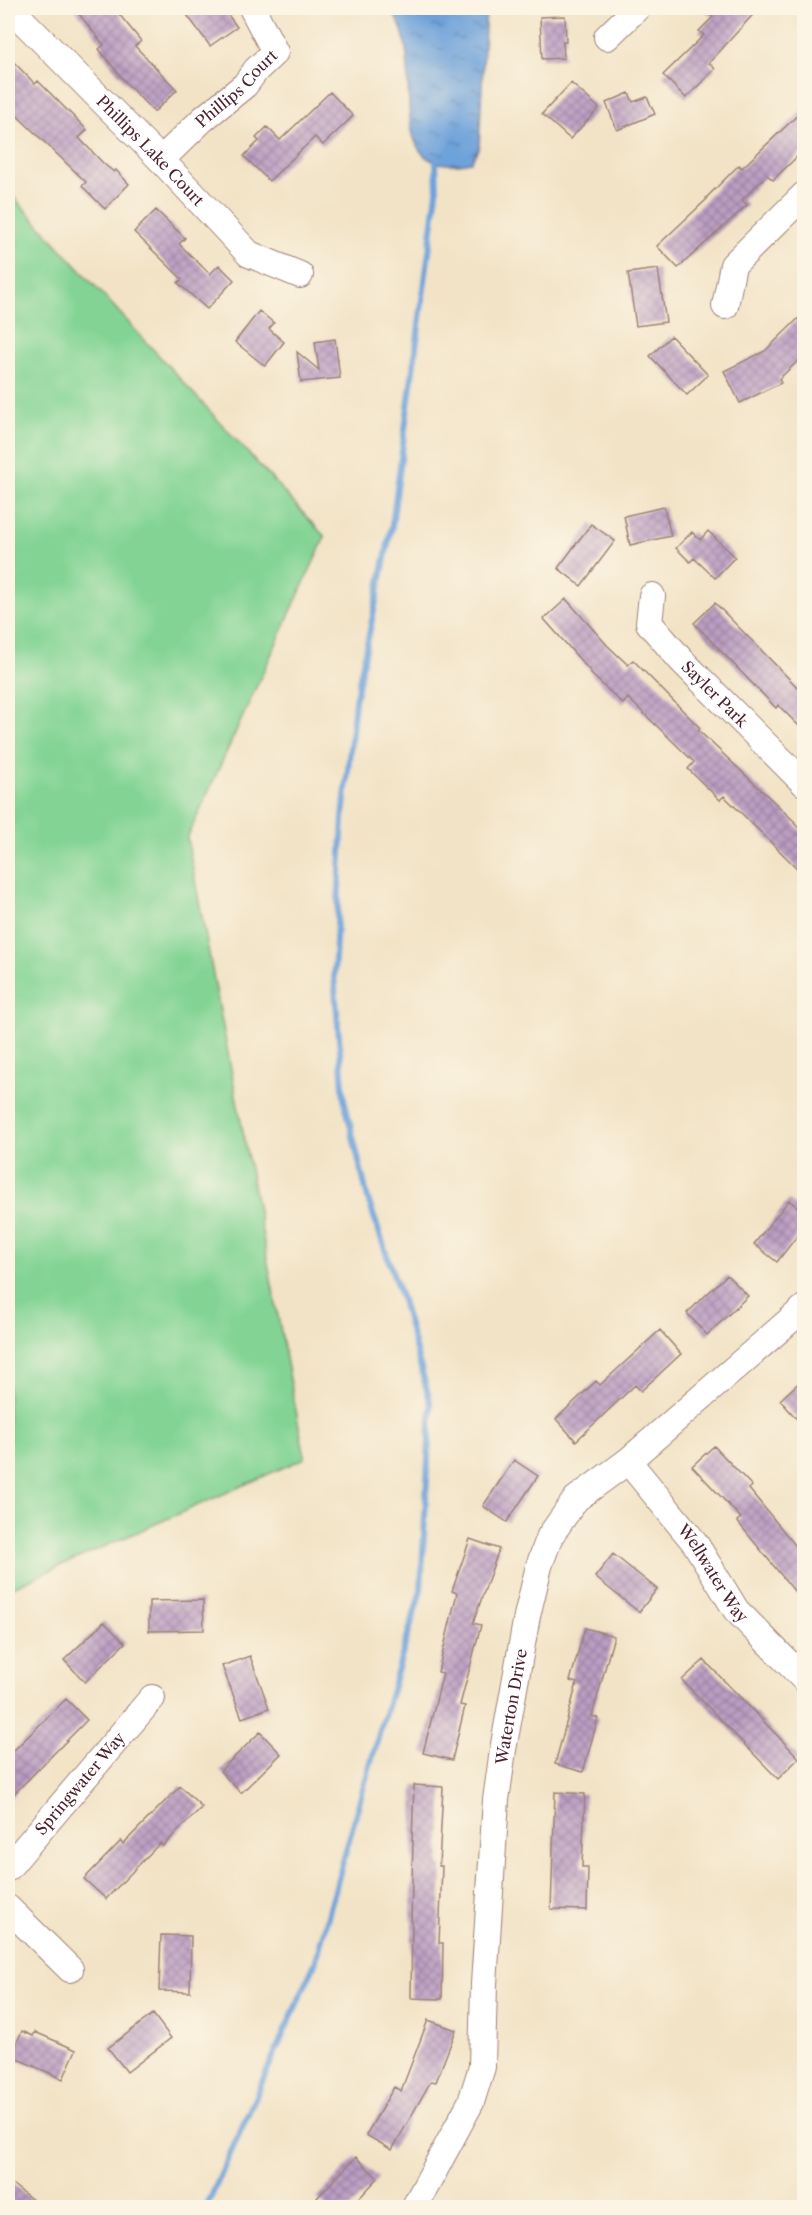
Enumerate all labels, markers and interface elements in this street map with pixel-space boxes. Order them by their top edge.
street label: Phillips Court [191,45,282,131]
street label: Phillips Lake Court [92,91,209,210]
street label: Sayler Park [678,657,753,732]
street label: Wellwater Way [673,1519,753,1627]
street label: Waterton Drive [491,1647,531,1767]
street label: Springwater Way [31,1727,130,1839]

